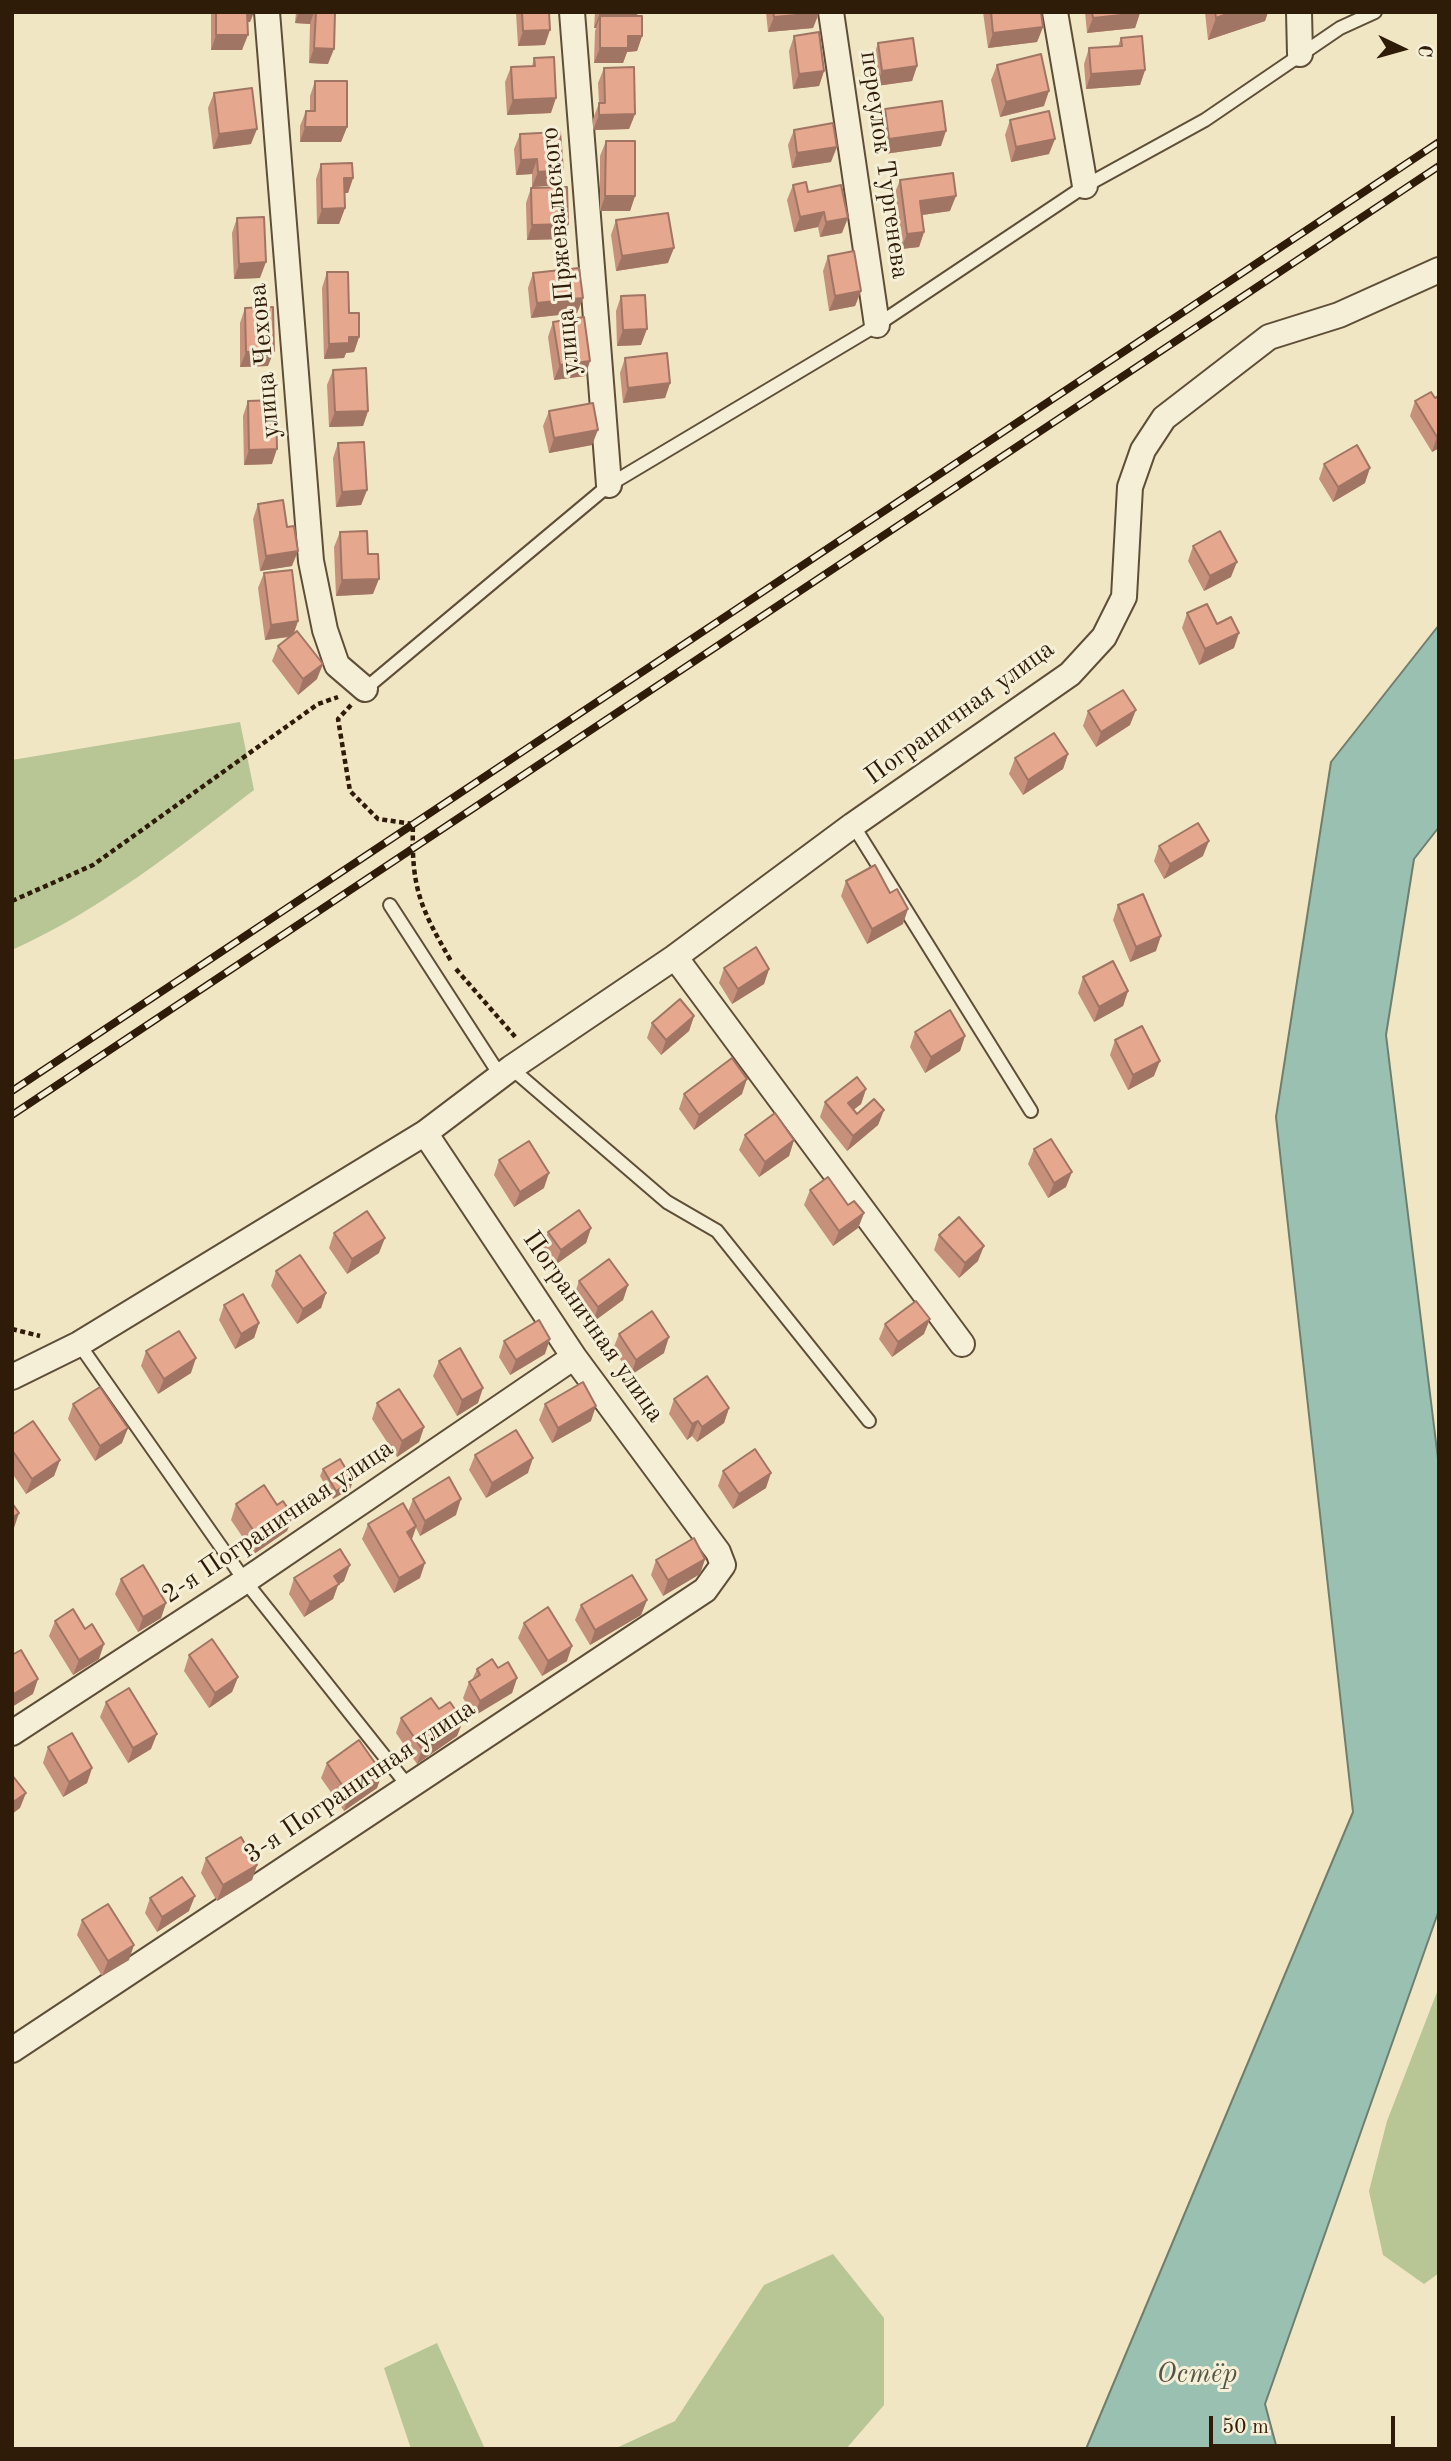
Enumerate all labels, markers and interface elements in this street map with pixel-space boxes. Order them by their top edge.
north arrow [1367,14,1437,84]
text: С [1413,44,1433,58]
street label: переулок Тургенева [853,49,915,281]
street label: улица Пржевальского [535,126,587,376]
street label: улица Чехова [243,282,287,440]
street label: Пограничная улица [859,634,1061,792]
street label: Пограничная улица [515,1225,671,1429]
street label: 2-я Пограничная улица [156,1433,400,1611]
street label: 3-я Пограничная улица [238,1693,482,1871]
water label: Остёр [1157,2358,1237,2392]
scale bar [1213,2402,1398,2446]
text: 50 m [1222,2417,1269,2438]

